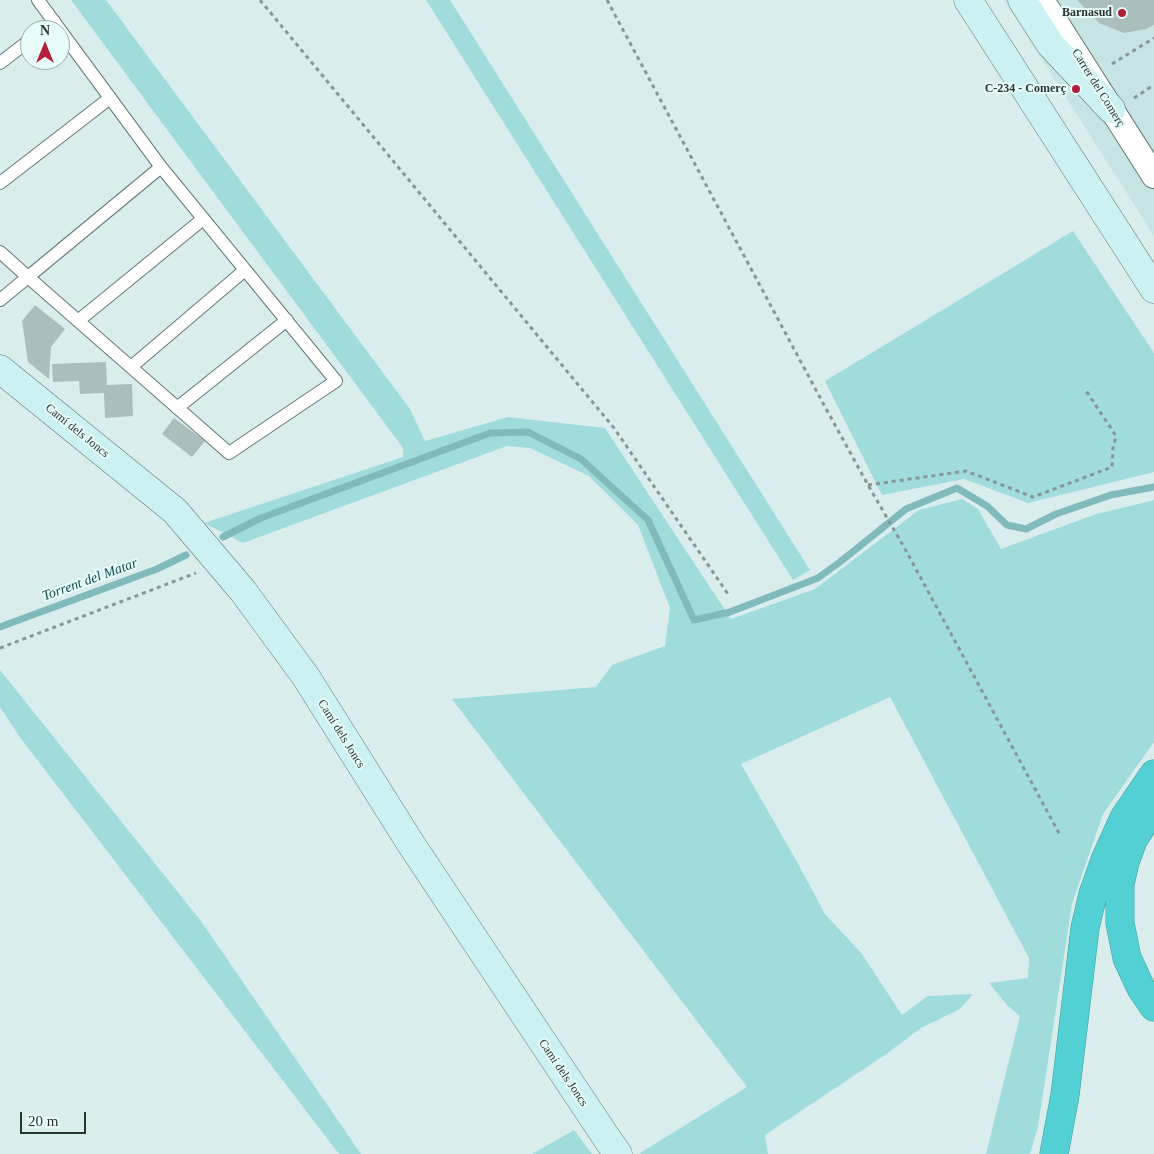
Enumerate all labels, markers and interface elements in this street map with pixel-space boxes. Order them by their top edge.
place label: Barnasud [1062,6,1112,20]
marker: Barnasud [1116,7,1128,19]
north arrow [20,20,70,70]
text: N [40,23,50,38]
street label: Carrer del Comerç [1068,46,1128,130]
place label: C-234 - Comerç [985,82,1066,96]
marker: C-234 - Comerç [1070,83,1082,95]
street label: Camí dels Joncs [42,401,112,461]
water label: Torrent del Matar [40,555,140,605]
street label: Camí dels Joncs [314,697,368,771]
street label: Camí dels Joncs [535,1037,591,1109]
scale bar [22,1102,89,1134]
text: 20 m [28,1113,58,1129]

